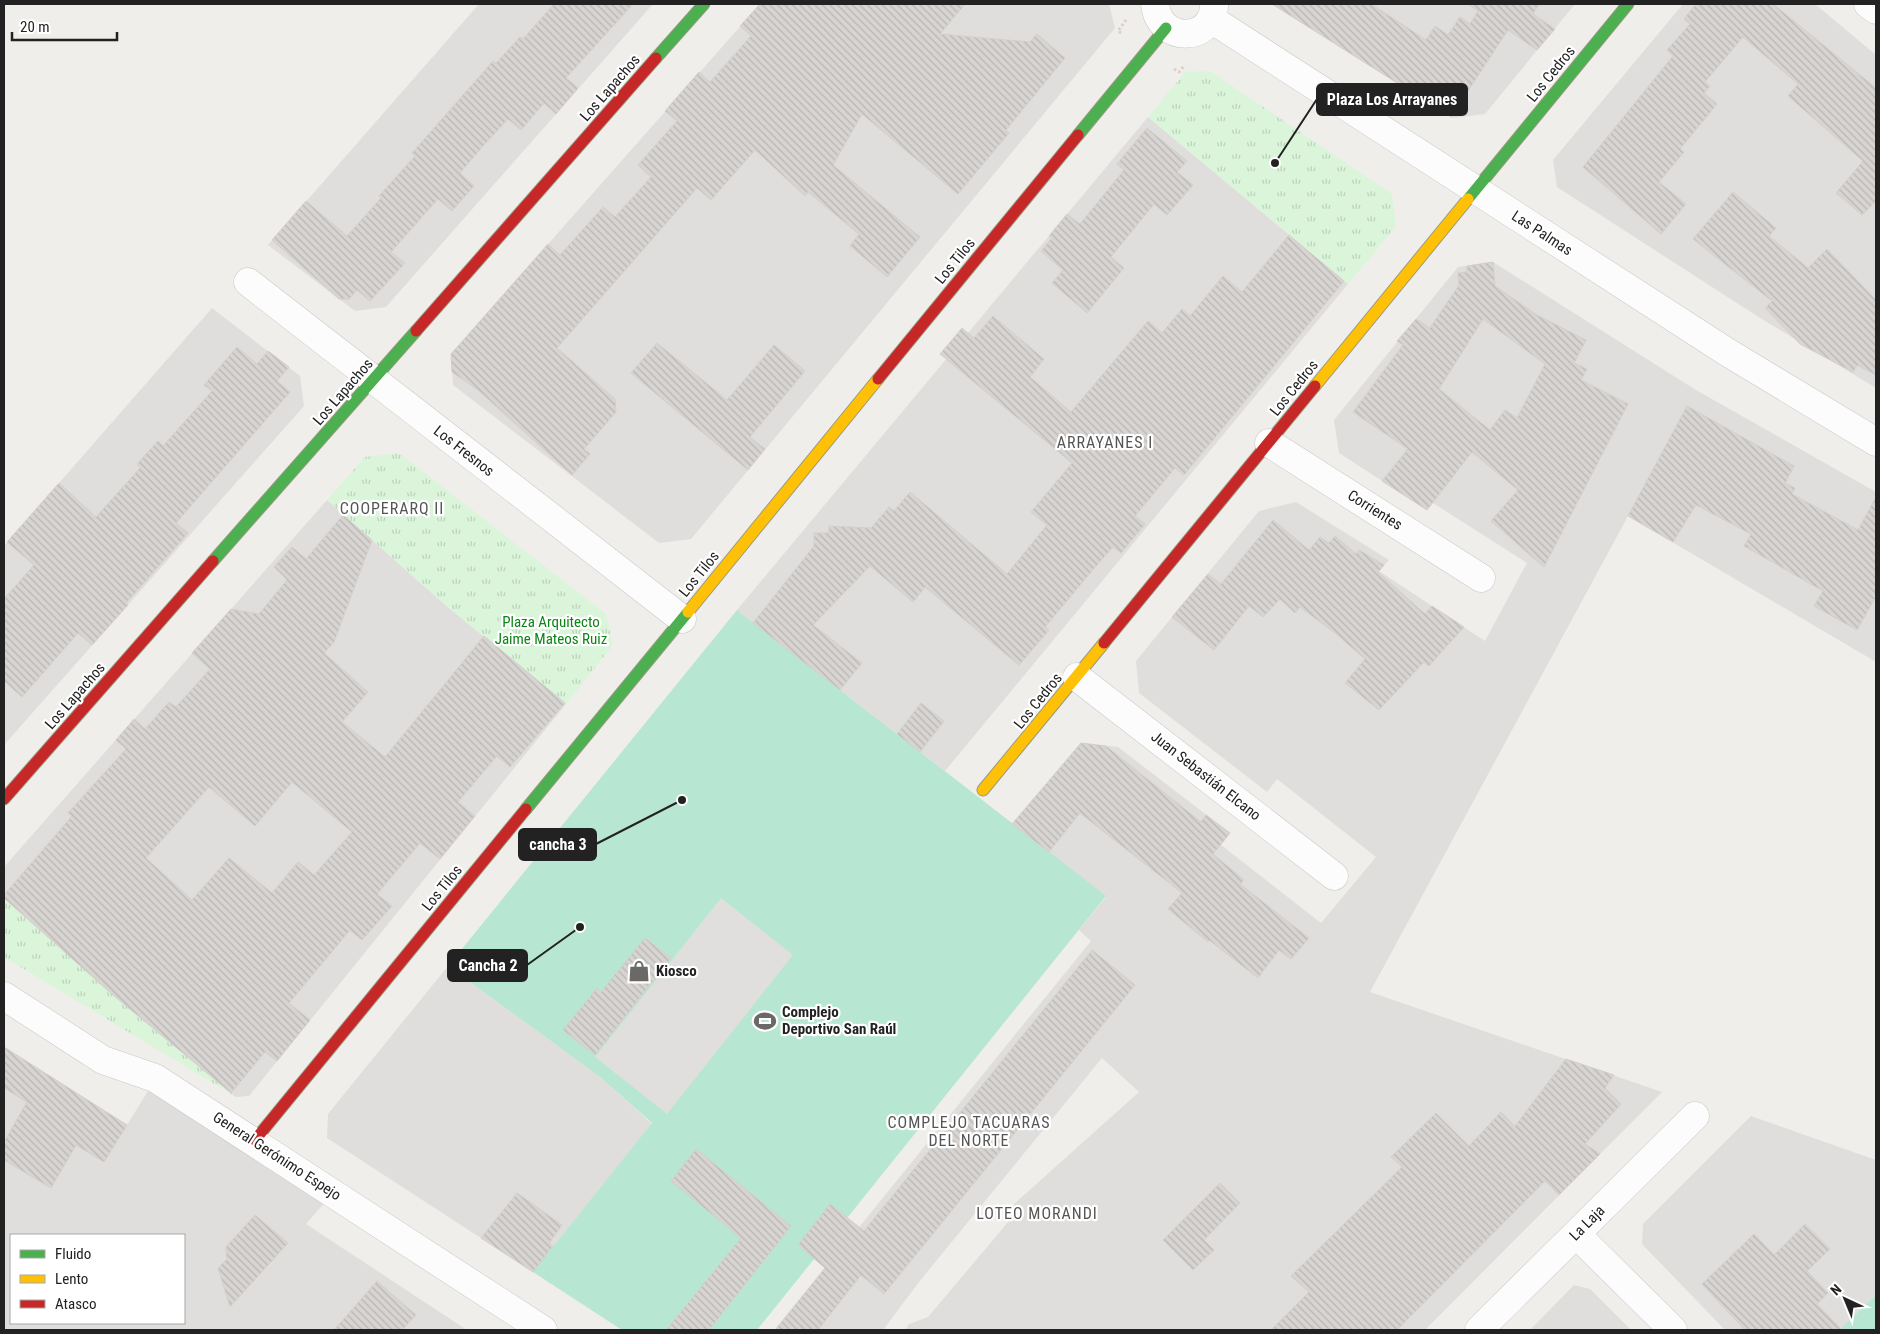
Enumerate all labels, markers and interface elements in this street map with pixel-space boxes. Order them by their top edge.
scale bar [12,10,118,42]
text: 20 m [20,18,50,36]
street label: Los Cedros [1523,42,1579,106]
street label: Los Lapachos [576,51,644,125]
callout: Plaza Los Arrayanes [1317,84,1467,115]
text: Plaza Los Arrayanes [1327,90,1457,109]
street label: Las Palmas [1508,207,1576,259]
street label: Los Tilos [931,234,979,288]
street label: Los Lapachos [309,355,377,429]
street label: Los Cedros [1266,356,1322,420]
street label: Los Fresnos [430,422,498,480]
district label: ARRAYANES I [1057,433,1153,452]
street label: Corrientes [1344,486,1406,534]
district label: COOPERARQ II [340,499,444,518]
street label: Los Tilos [675,547,723,601]
park label: Plaza Arquitecto Jaime Mateos Ruiz [495,613,607,648]
street label: Los Lapachos [41,659,109,733]
street label: Los Cedros [1010,669,1066,733]
street label: Juan Sebastián Elcano [1148,728,1264,824]
callout: cancha 3 [519,829,596,860]
text: cancha 3 [529,835,587,854]
street label: Los Tilos [418,861,466,915]
callout: Cancha 2 [448,950,527,981]
text: Cancha 2 [458,956,518,975]
shop icon: Kiosco [626,958,652,984]
place label: Kiosco [656,962,697,980]
place label: Complejo Deportivo San Raúl [782,1003,896,1038]
sports icon: Complejo Deportivo San Raúl [752,1008,778,1034]
street label: General Gerónimo Espejo [210,1108,344,1204]
district label: COMPLEJO TACUARAS DEL NORTE [888,1113,1050,1150]
street label: La Laja [1566,1202,1608,1244]
district label: LOTEO MORANDI [976,1204,1098,1223]
legend [10,1234,185,1324]
text: Fluido [55,1245,91,1263]
text: Lento [55,1270,88,1288]
north arrow [1820,1274,1870,1324]
text: N [1827,1281,1845,1298]
text: Atasco [55,1295,96,1313]

